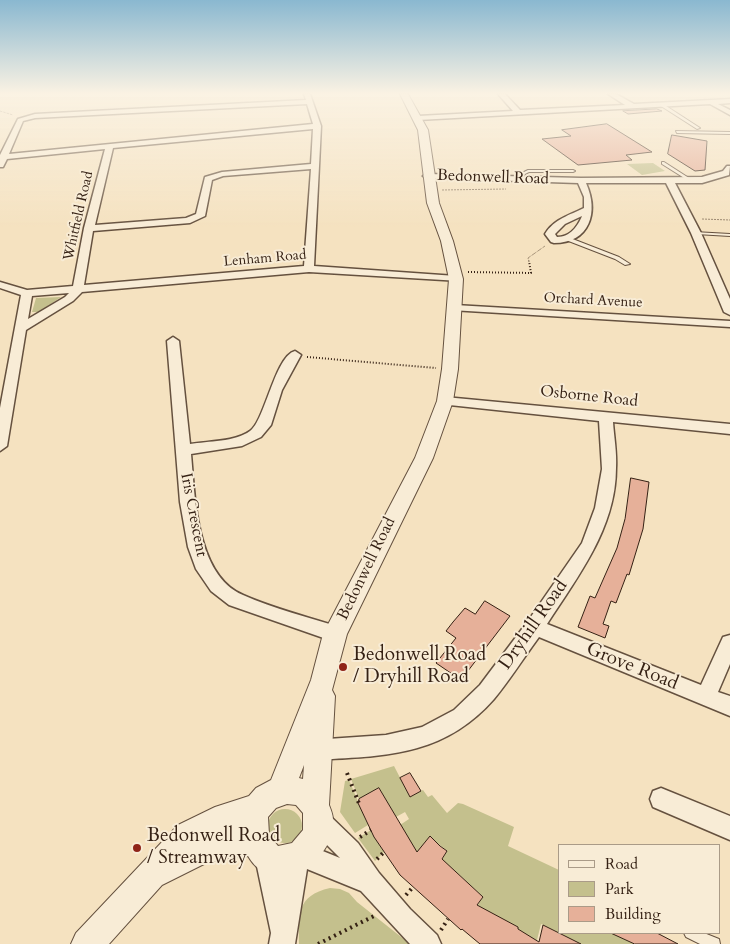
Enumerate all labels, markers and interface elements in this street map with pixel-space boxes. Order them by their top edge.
street label: Bedonwell Road [437,166,549,190]
street label: Whitfield Road [61,170,97,262]
street label: Lenham Road [223,247,307,271]
street label: Orchard Avenue [543,290,643,312]
street label: Osborne Road [539,382,639,412]
street label: Iris Crescent [175,472,211,558]
street label: Bedonwell Road [334,514,400,624]
street label: Dryhill Road [495,576,573,674]
street label: Grove Road [583,638,681,696]
place label: Bedonwell Road / Dryhill Road [353,645,486,689]
marker: Bedonwell Road / Dryhill Road [337,661,349,673]
place label: Bedonwell Road / Streamway [147,826,280,870]
marker: Bedonwell Road / Streamway [131,842,143,854]
legend [558,844,720,934]
text: Road [605,854,638,874]
text: Park [605,879,634,899]
text: Building [605,904,661,924]

